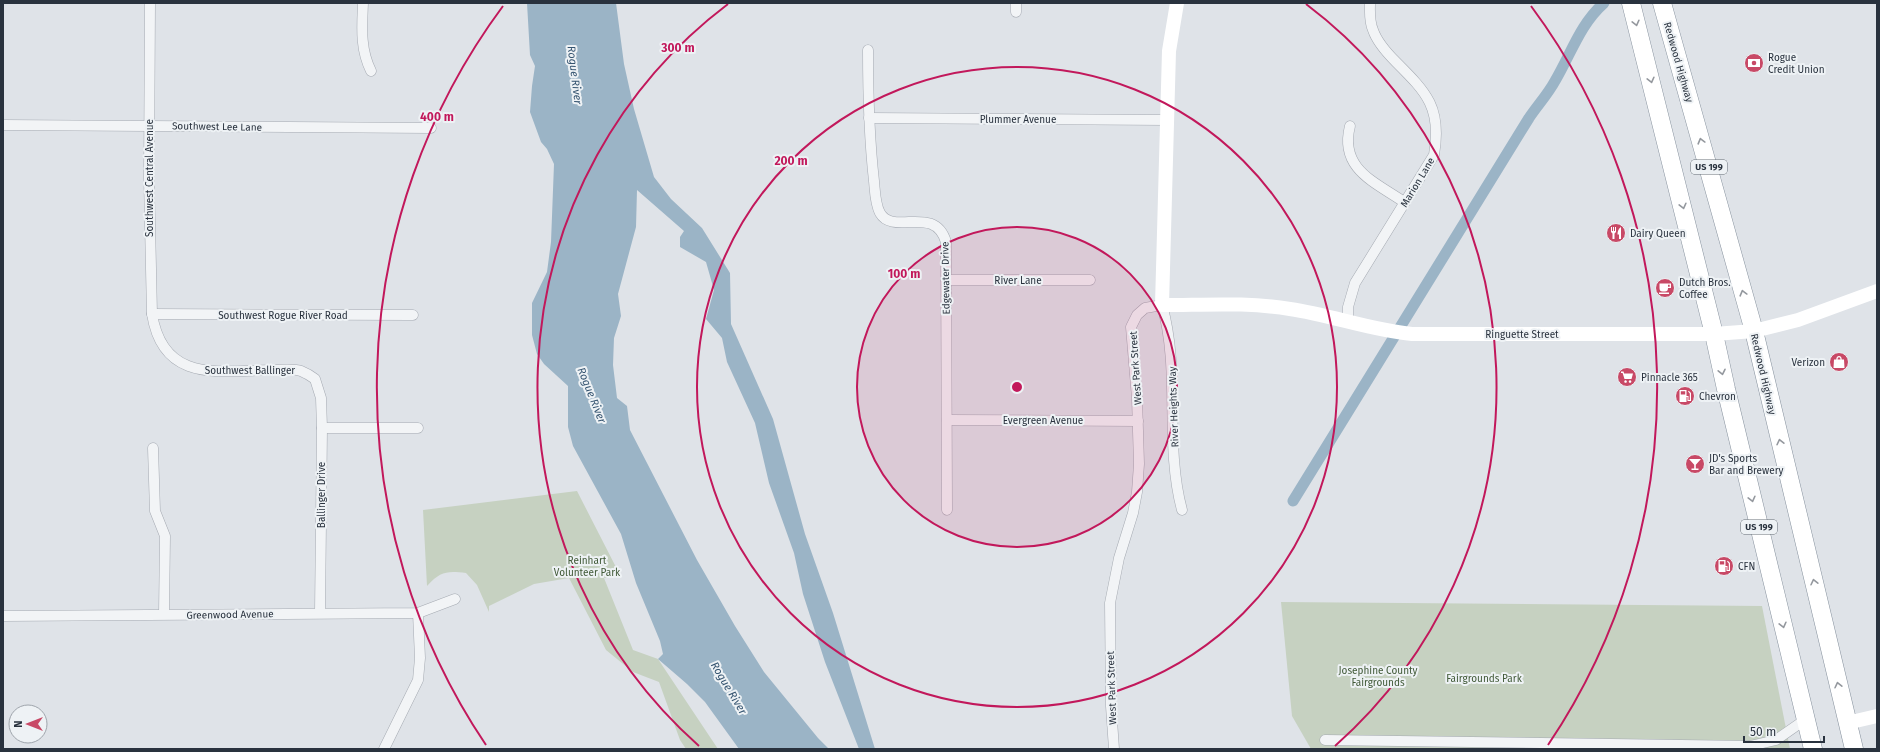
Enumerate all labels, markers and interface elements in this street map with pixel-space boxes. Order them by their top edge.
one-way arrow [1631,19,1640,26]
street label: Redwood Highway [1661,21,1695,104]
text: 300 m [660,41,695,55]
water label: Rogue River [564,45,585,106]
bank icon: Rogue Credit Union [1743,52,1765,74]
place label: Rogue Credit Union [1768,52,1825,76]
one-way arrow [1646,77,1654,83]
text: 400 m [420,110,454,124]
street label: Plummer Avenue [980,114,1056,126]
street label: Southwest Central Avenue [144,119,156,237]
street label: Southwest Lee Lane [172,120,262,134]
one-way arrow [1698,138,1706,144]
text: 200 m [774,154,808,168]
street label: Marion Lane [1398,155,1437,210]
road number: US 199 [1691,160,1727,174]
one-way arrow [1678,202,1687,209]
restaurant icon: Dairy Queen [1605,222,1627,244]
place label: Dairy Queen [1630,228,1686,240]
street label: Edgewater Drive [939,241,953,315]
text: 100 m [888,267,920,281]
street label: River Lane [994,275,1042,287]
cafe icon: Dutch Bros. Coffee [1654,277,1676,299]
place label: Dutch Bros. Coffee [1679,277,1731,301]
one-way arrow [1740,290,1748,296]
street label: Southwest Rogue River Road [218,310,348,322]
street label: Ringuette Street [1485,329,1559,341]
street label: West Park Street [1127,330,1145,405]
street label: Redwood Highway [1748,333,1778,416]
shop icon: Verizon [1828,351,1850,373]
place label: Verizon [1792,357,1825,369]
street label: Southwest Ballinger [205,365,295,377]
water label: Rogue River [574,365,609,426]
street label: River Heights Way [1167,366,1181,448]
supermarket icon: Pinnacle 365 [1616,366,1638,388]
one-way arrow [1717,369,1726,375]
place label: Pinnacle 365 [1641,372,1698,384]
centre of rings [1010,380,1024,394]
fuel station icon: Chevron [1674,385,1696,407]
place label: Chevron [1699,391,1736,403]
street label: Evergreen Avenue [1003,415,1083,427]
one-way arrow [1777,439,1785,445]
bar icon: JD's Sports Bar and Brewery [1684,453,1706,475]
place label: JD's Sports Bar and Brewery [1709,453,1784,477]
street label: Ballinger Drive [316,462,328,528]
one-way arrow [1747,495,1756,502]
road number: US 199 [1741,520,1777,534]
park label: Reinhart Volunteer Park [554,555,621,579]
fuel station icon: CFN [1713,555,1735,577]
place label: CFN [1738,561,1755,573]
one-way arrow [1810,579,1818,585]
street label: Greenwood Avenue [186,608,274,622]
one-way arrow [1778,622,1786,628]
street label: West Park Street [1105,650,1119,725]
water label: Rogue River [708,660,750,718]
park label: Josephine County Fairgrounds [1339,665,1418,689]
park label: Fairgrounds Park [1446,673,1523,685]
one-way arrow [1835,682,1843,688]
north arrow [8,704,48,744]
scale bar [1744,718,1824,744]
text: N [12,720,25,728]
text: 50 m [1750,725,1776,739]

